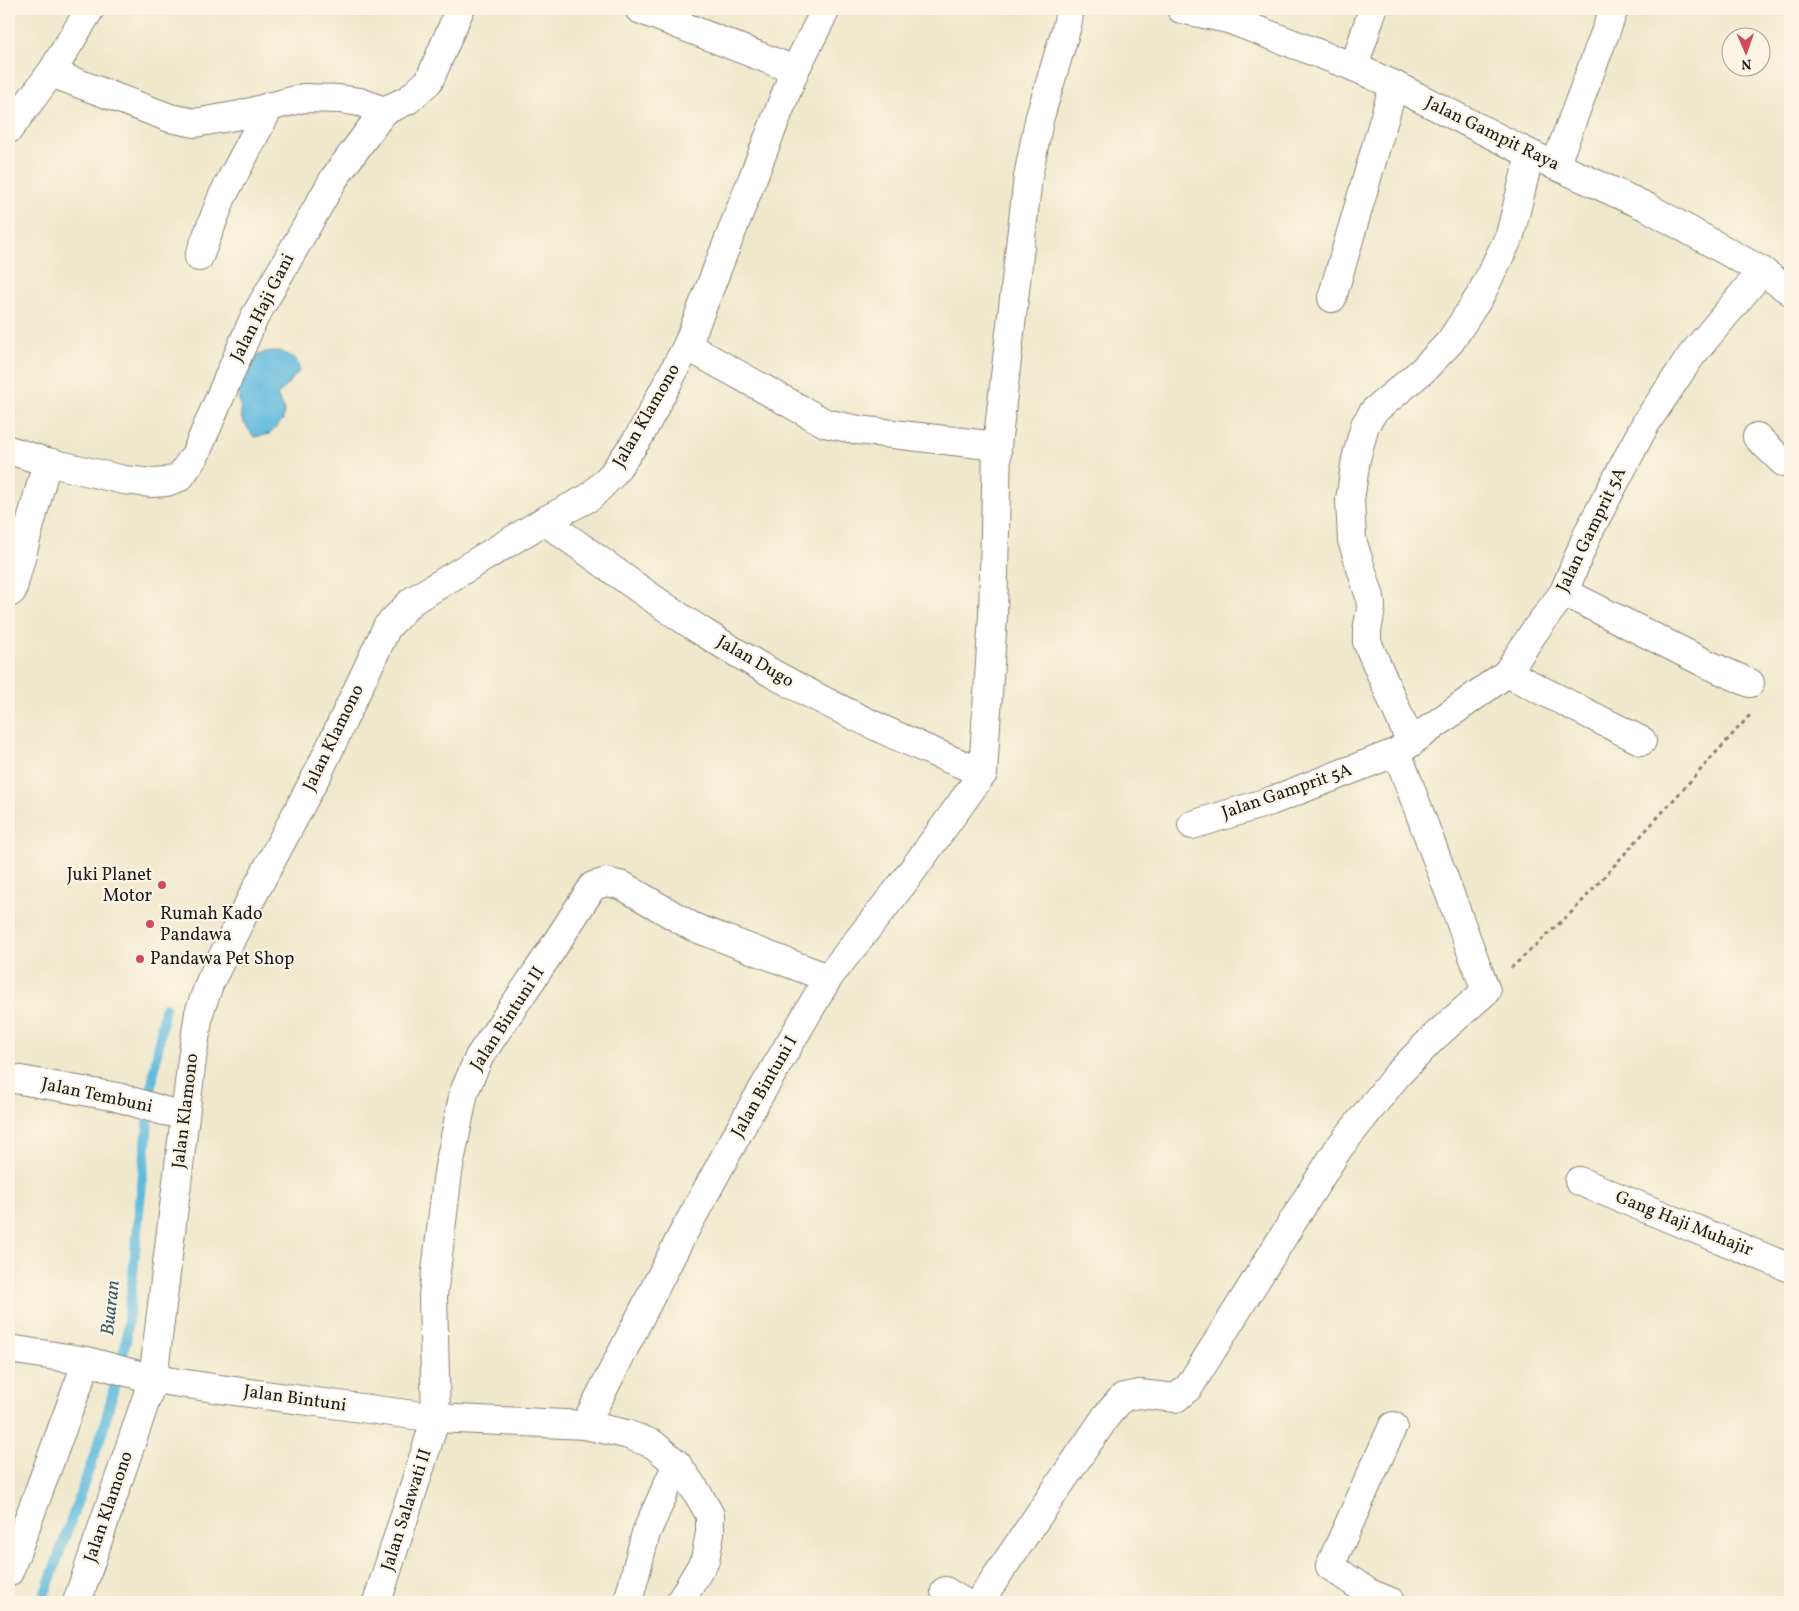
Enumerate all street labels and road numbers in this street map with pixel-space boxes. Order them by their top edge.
street label: Jalan Gampit Raya [1421,91,1563,177]
street label: Jalan Haji Gani [225,250,301,366]
street label: Jalan Klamono [607,360,687,472]
street label: Jalan Gamprit 5A [1551,463,1633,597]
street label: Jalan Dugo [712,630,798,694]
street label: Jalan Klamono [297,680,371,796]
street label: Jalan Gamprit 5A [1219,758,1356,826]
street label: Jalan Bintuni II [465,962,551,1076]
street label: Jalan Bintuni I [726,1032,804,1142]
street label: Jalan Klamono [167,1052,205,1170]
street label: Jalan Tembuni [39,1072,155,1120]
street label: Gang Haji Muhajir [1611,1185,1757,1263]
street label: Jalan Bintuni [242,1379,348,1419]
street label: Jalan Salawati II [375,1446,439,1574]
street label: Jalan Klamono [78,1448,140,1566]

